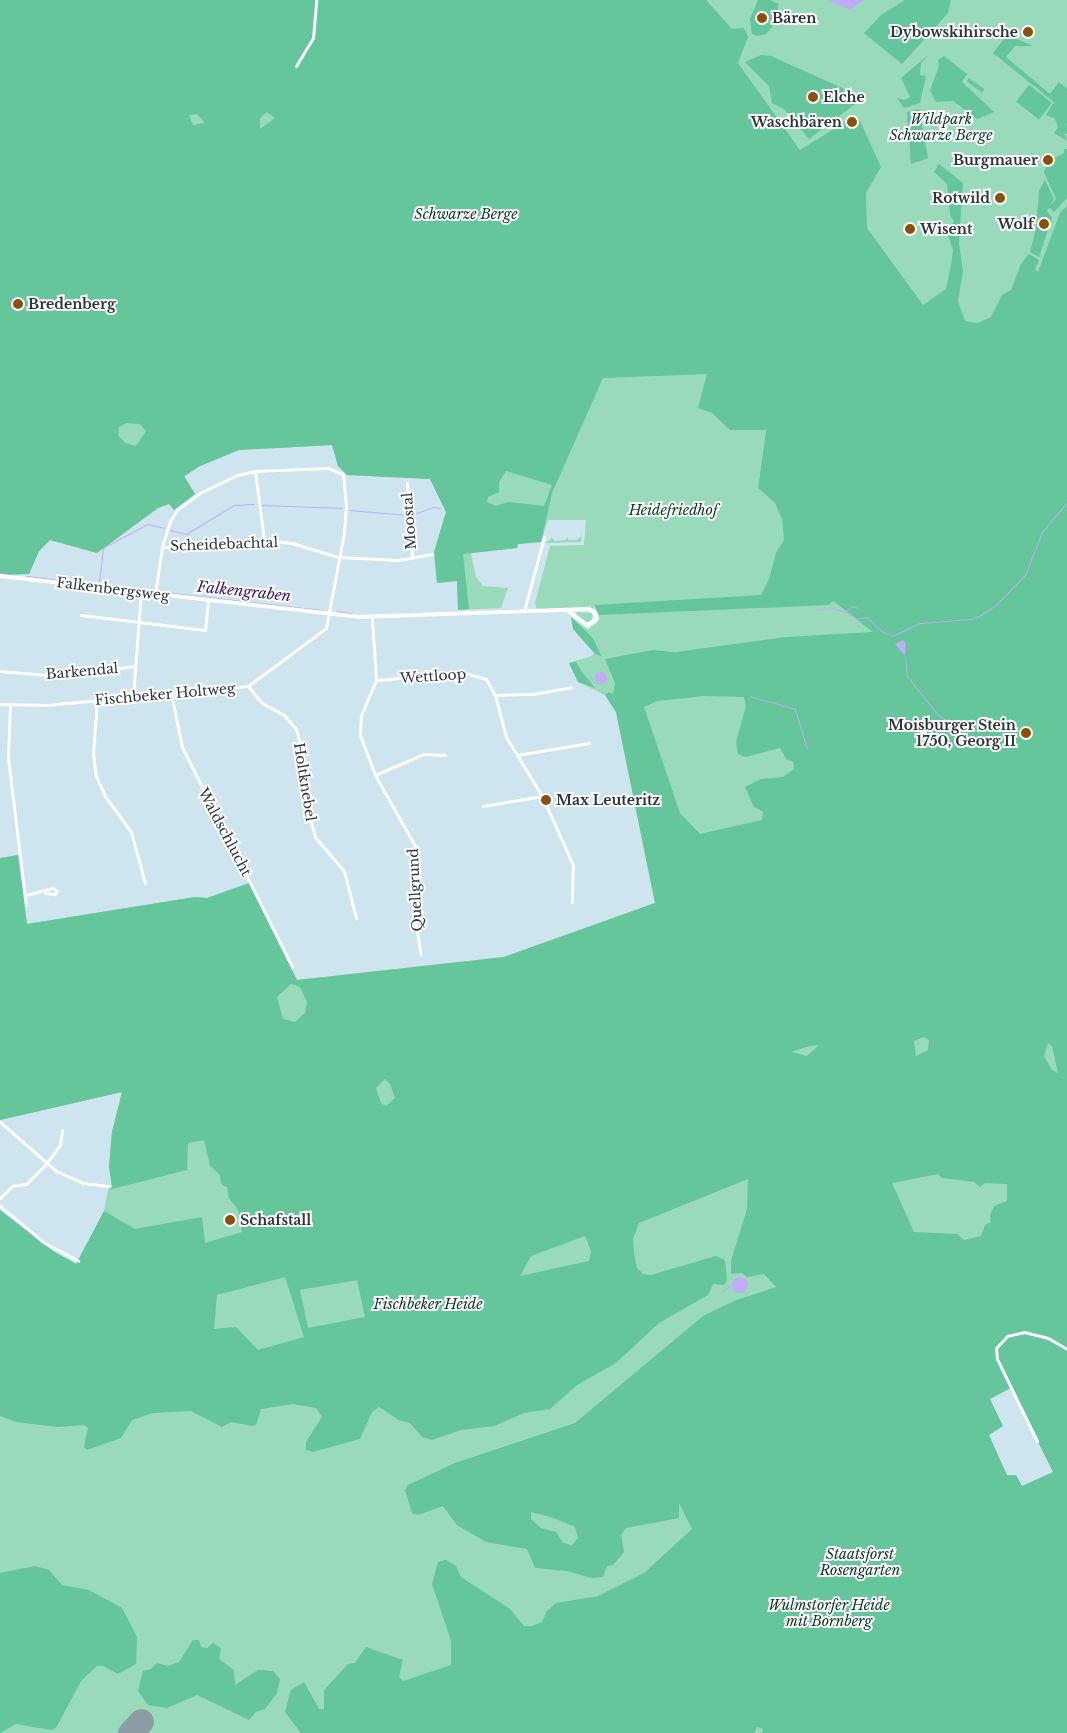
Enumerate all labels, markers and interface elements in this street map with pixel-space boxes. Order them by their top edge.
place label: Bären [772,10,816,26]
marker: Bären [756,12,768,24]
place label: Dybowskihirsche [890,24,1018,40]
marker: Dybowskihirsche [1022,26,1034,38]
place label: Elche [823,89,865,105]
marker: Elche [807,91,819,103]
park label: Wildpark Schwarze Berge [889,111,993,144]
place label: Waschbären [751,114,842,130]
marker: Waschbären [846,116,858,128]
place label: Burgmauer [953,152,1038,168]
marker: Burgmauer [1042,154,1054,166]
place label: Rotwild [932,190,990,206]
marker: Rotwild [994,192,1006,204]
park label: Schwarze Berge [414,206,518,222]
place label: Wolf [997,216,1034,232]
marker: Wolf [1038,218,1050,230]
place label: Wisent [920,221,972,237]
marker: Wisent [904,223,916,235]
place label: Bredenberg [28,296,115,312]
marker: Bredenberg [12,298,24,310]
street label: Moostal [399,492,419,550]
park label: Heidefriedhof [629,502,717,518]
street label: Scheidebachtal [170,534,278,554]
street label: Falkenbergsweg [56,574,170,604]
water label: Falkengraben [196,577,292,605]
street label: Barkendal [45,659,119,683]
street label: Wettloop [399,665,467,687]
street label: Fischbeker Holtweg [94,679,236,709]
place label: Moisburger Stein 1750, Georg II [888,717,1016,750]
marker: Moisburger Stein 1750, Georg II [1020,727,1032,739]
street label: Holtknebel [290,741,320,823]
street label: Waldschlucht [195,785,255,879]
place label: Max Leuteritz [556,792,660,808]
marker: Max Leuteritz [540,794,552,806]
street label: Quellgrund [404,848,426,932]
place label: Schafstall [240,1212,311,1228]
marker: Schafstall [224,1214,236,1226]
park label: Fischbeker Heide [373,1296,483,1312]
park label: Staatsforst Rosengarten [820,1546,900,1578]
park label: Wulmstorfer Heide mit Bornberg [768,1597,890,1630]

